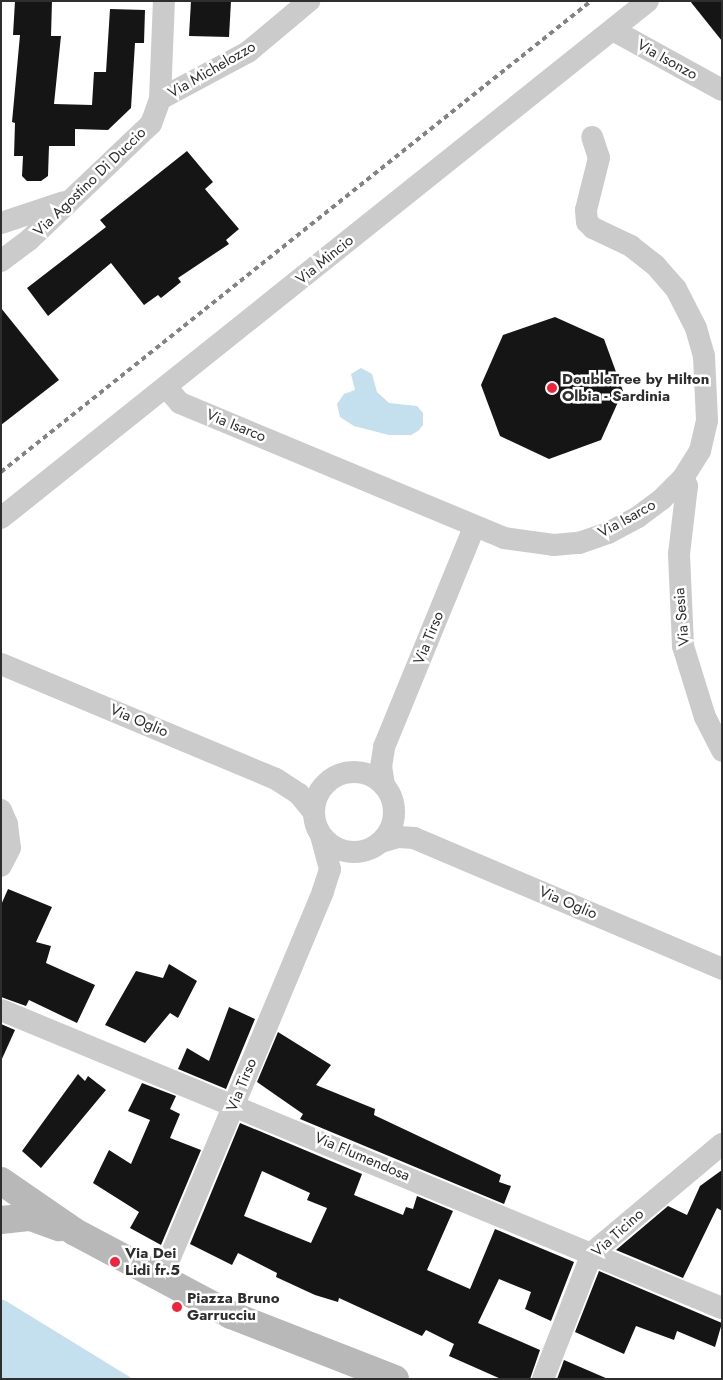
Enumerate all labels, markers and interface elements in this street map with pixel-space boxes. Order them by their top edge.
street label: Via Isonzo [634,36,700,84]
street label: Via Michelozzo [165,38,259,102]
street label: Via Agostino Di Duccio [30,124,150,240]
street label: Via Mincio [293,231,357,289]
place label: DoubleTree by Hilton Olbia - Sardinia [562,370,709,405]
marker: DoubleTree by Hilton Olbia - Sardinia [546,382,558,394]
street label: Via Isarco [204,406,268,446]
street label: Via Isarco [595,496,659,542]
street label: Via Sesia [670,587,694,647]
street label: Via Tirso [410,609,448,667]
street label: Via Oglio [107,701,171,741]
street label: Via Oglio [536,883,600,923]
street label: Via Tirso [223,1056,261,1114]
street label: Via Flumendosa [312,1129,412,1185]
street label: Via Ticino [588,1205,648,1261]
place label: Via Dei Lidi fr.5 [125,1244,180,1279]
marker: Via Dei Lidi fr.5 [109,1256,121,1268]
place label: Piazza Bruno Garrucciu [187,1289,279,1324]
marker: Piazza Bruno Garrucciu [171,1301,183,1313]

